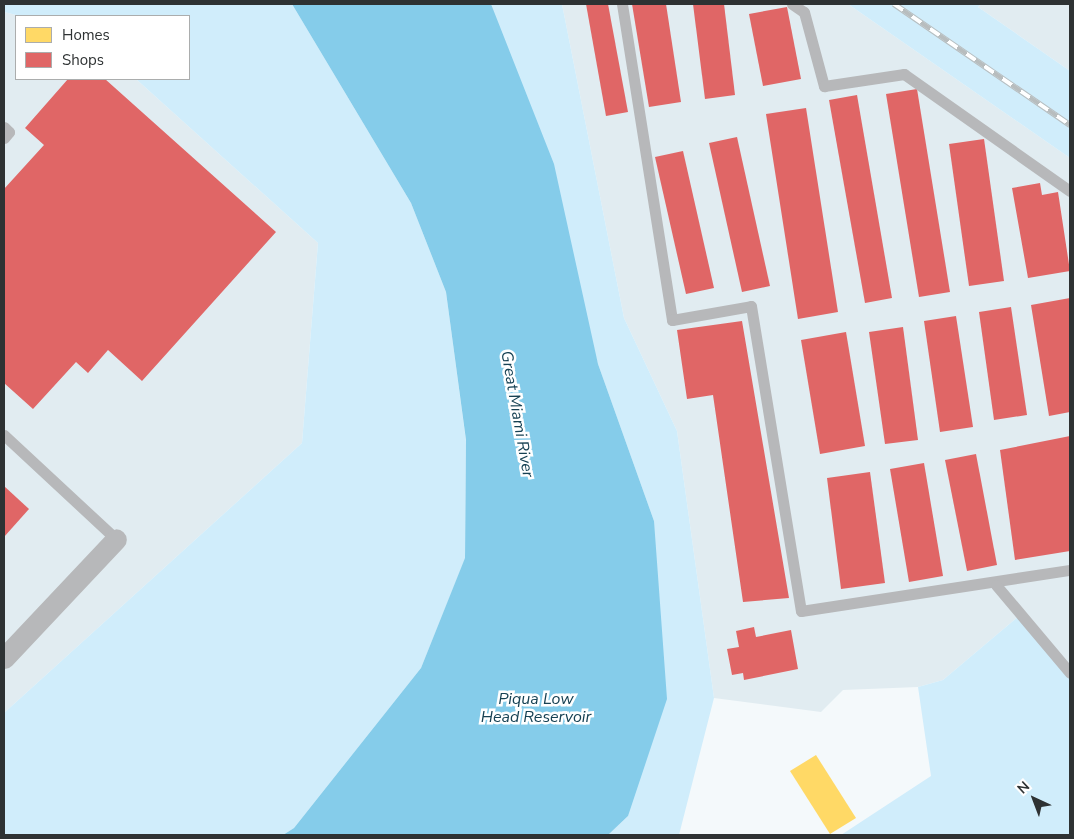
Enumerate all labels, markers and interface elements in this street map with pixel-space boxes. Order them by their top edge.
legend [15,15,190,80]
text: Homes [62,25,110,45]
text: Shops [62,50,104,70]
water label: Great Miami River [496,349,538,479]
water label: Piqua Low Head Reservoir [481,689,591,727]
north arrow [1009,774,1059,824]
text: N [1013,777,1034,798]

